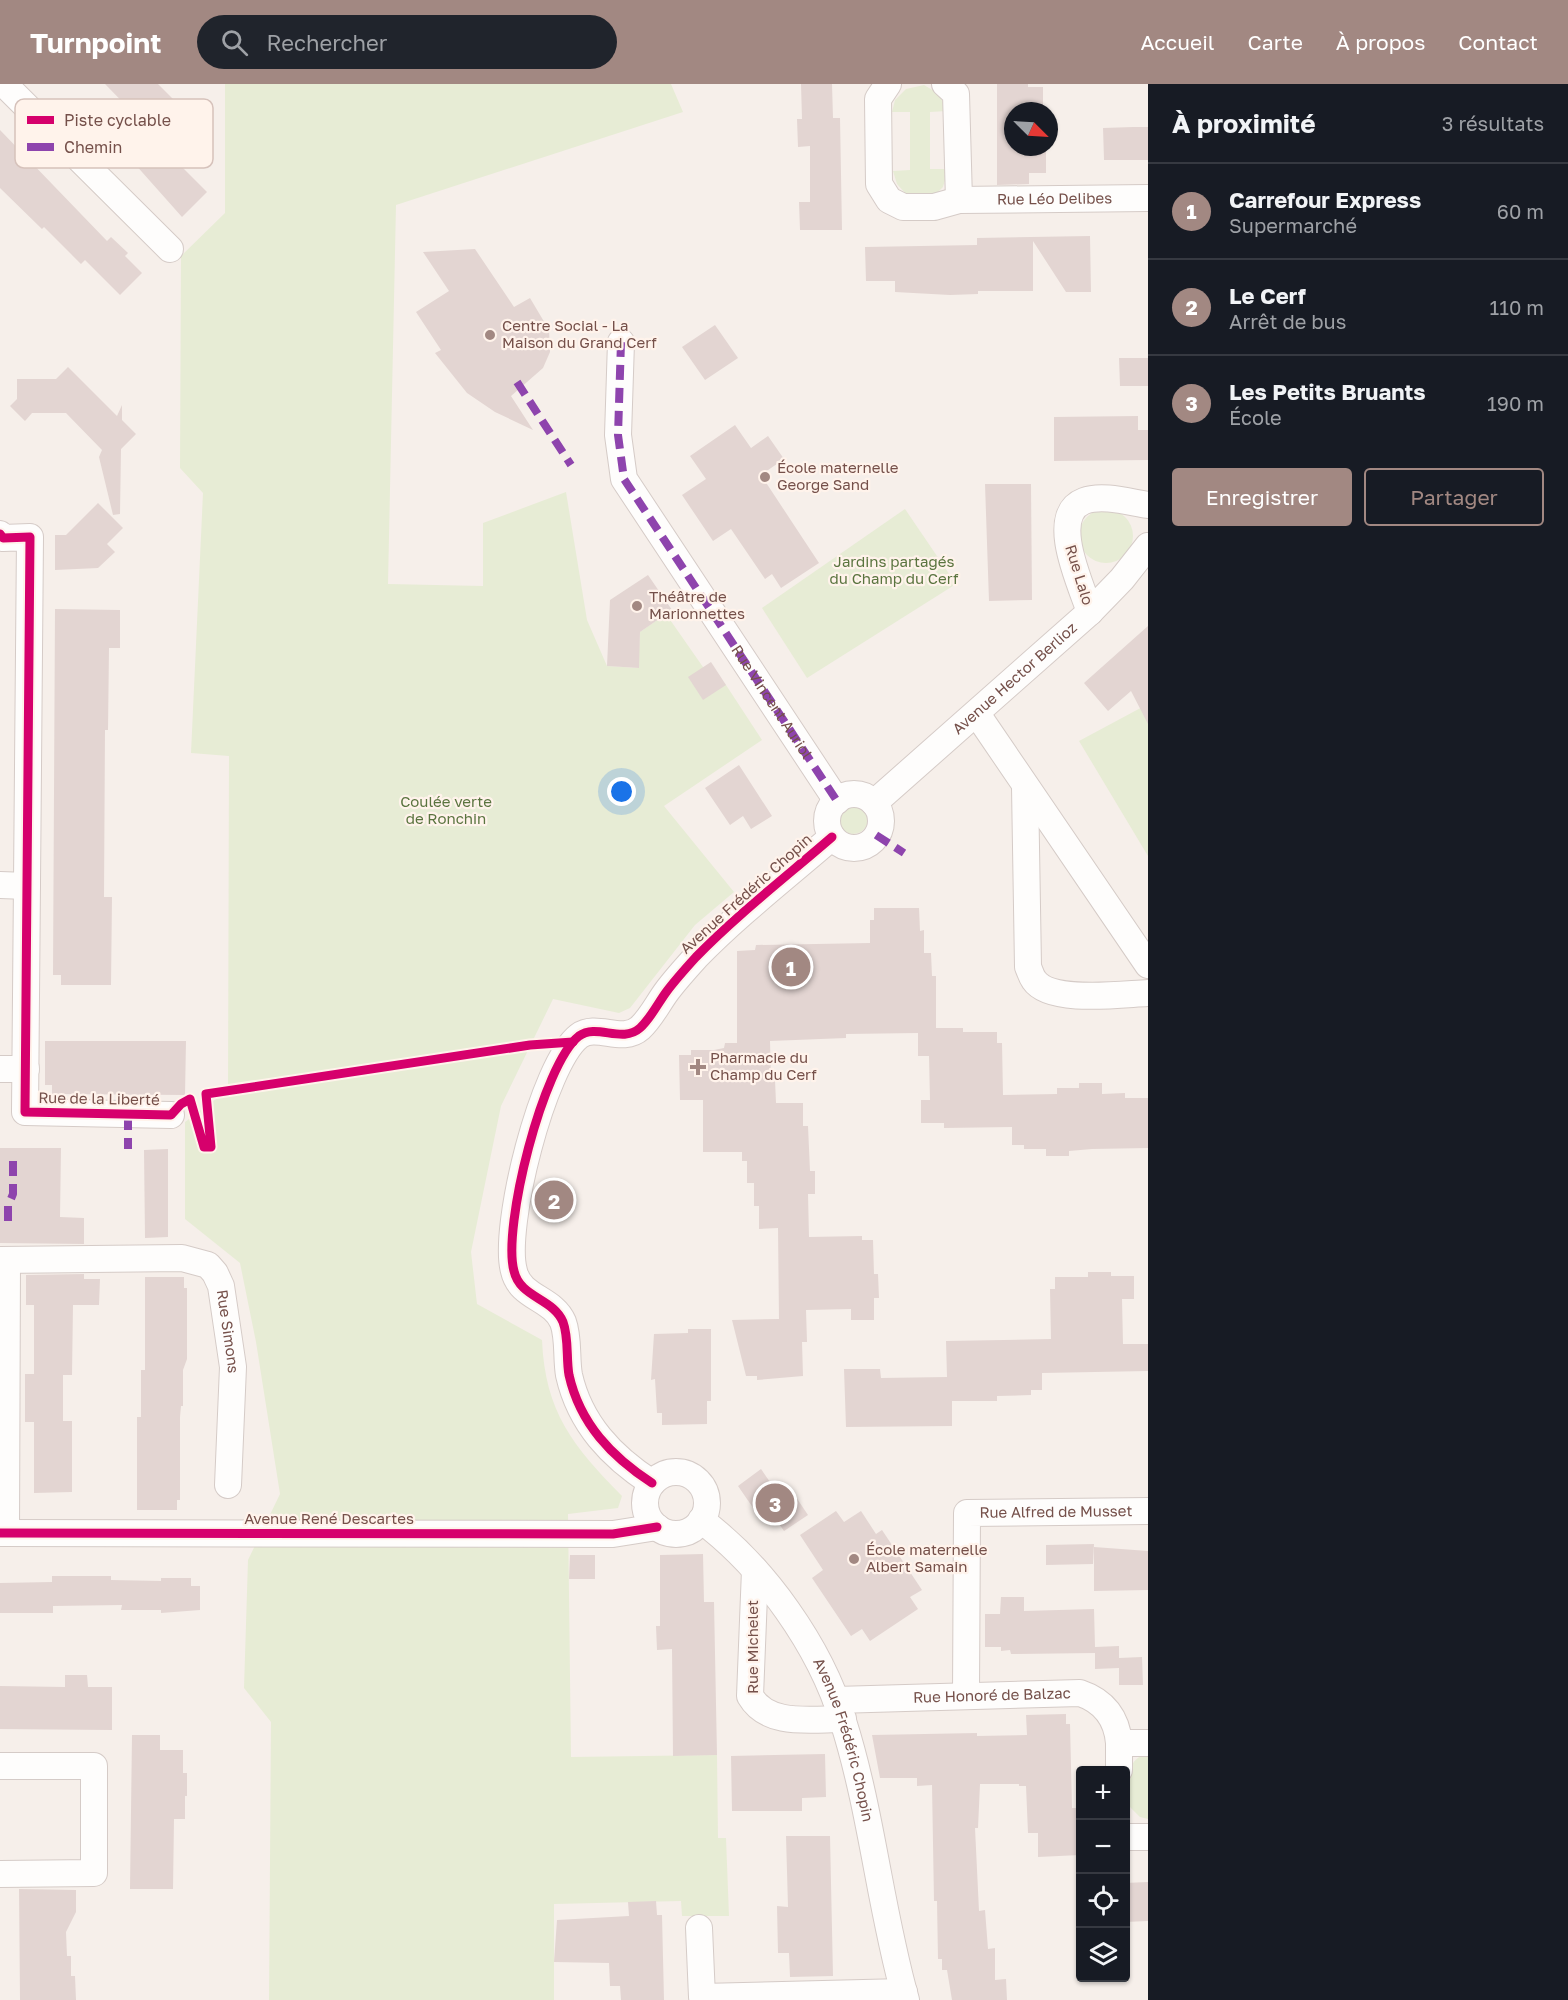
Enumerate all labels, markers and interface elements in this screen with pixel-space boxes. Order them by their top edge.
search box [197,15,617,69]
text: Turnpoint [30,26,161,59]
icon: search [218,26,251,59]
text: Rechercher [266,29,387,56]
text: Accueil [1141,29,1214,55]
text: Carte [1247,29,1303,55]
text: À propos [1336,29,1425,55]
text: Contact [1458,29,1538,55]
legend [15,99,213,168]
north arrow [1004,102,1058,156]
text: À proximité [1172,108,1316,139]
text: Piste cyclable [64,110,171,130]
text: 3 résultats [1442,111,1544,135]
text: Chemin [64,137,122,157]
text: Carrefour Express [1229,186,1421,213]
street label: Rue Léo Delibes [997,188,1112,208]
text: 1 [1186,199,1197,223]
text: 60 m [1497,199,1544,223]
text: Supermarché [1229,213,1357,237]
text: Le Cerf [1229,282,1306,309]
text: 2 [1185,295,1198,319]
text: 110 m [1490,295,1544,319]
text: Arrêt de bus [1229,309,1346,333]
place label: Centre Social - La Maison du Grand Cerf [502,316,657,351]
marker: Centre Social - La Maison du Grand Cerf [483,328,497,342]
text: Les Petits Bruants [1229,378,1426,405]
text: 3 [1185,391,1198,415]
text: 190 m [1487,391,1544,415]
text: École [1229,405,1282,429]
place label: École maternelle George Sand [777,458,899,493]
button: Enregistrer [1172,468,1352,526]
button: Partager [1364,468,1544,526]
marker: École maternelle George Sand [758,470,772,484]
street label: Rue Lalo [1062,542,1098,607]
park label: Jardins partagés du Champ du Cerf [830,552,959,587]
place label: Théâtre de Marionnettes [649,587,745,622]
marker: Théâtre de Marionnettes [630,599,644,613]
street label: Avenue Hector Berlioz [948,618,1080,737]
street label: Rue Vincent Auriol [728,641,817,762]
your location [607,777,636,806]
park label: Coulée verte de Ronchin [400,792,492,827]
street label: Avenue Frédéric Chopin [676,829,815,957]
pin: 1 [772,944,810,990]
place label: Pharmacie du Champ du Cerf [710,1048,817,1083]
marker: Pharmacie du Champ du Cerf [691,1060,705,1074]
street label: Rue de la Liberté [38,1088,160,1108]
pin: 2 [534,1178,574,1222]
street label: Rue Simons [214,1288,243,1374]
pin: 3 [756,1480,794,1526]
street label: Rue Alfred de Musset [979,1501,1133,1521]
street label: Avenue René Descartes [244,1509,414,1527]
place label: École maternelle Albert Samain [866,1540,988,1575]
marker: École maternelle Albert Samain [847,1552,861,1566]
street label: Rue Michelet [743,1600,761,1694]
street label: Avenue Frédéric Chopin [810,1655,878,1823]
street label: Rue Honoré de Balzac [913,1683,1071,1706]
map controls [1076,1766,1130,1982]
button: + [1076,1766,1130,1820]
button: − [1076,1820,1130,1874]
button: locate [1076,1874,1130,1928]
button: layers [1076,1928,1130,1982]

